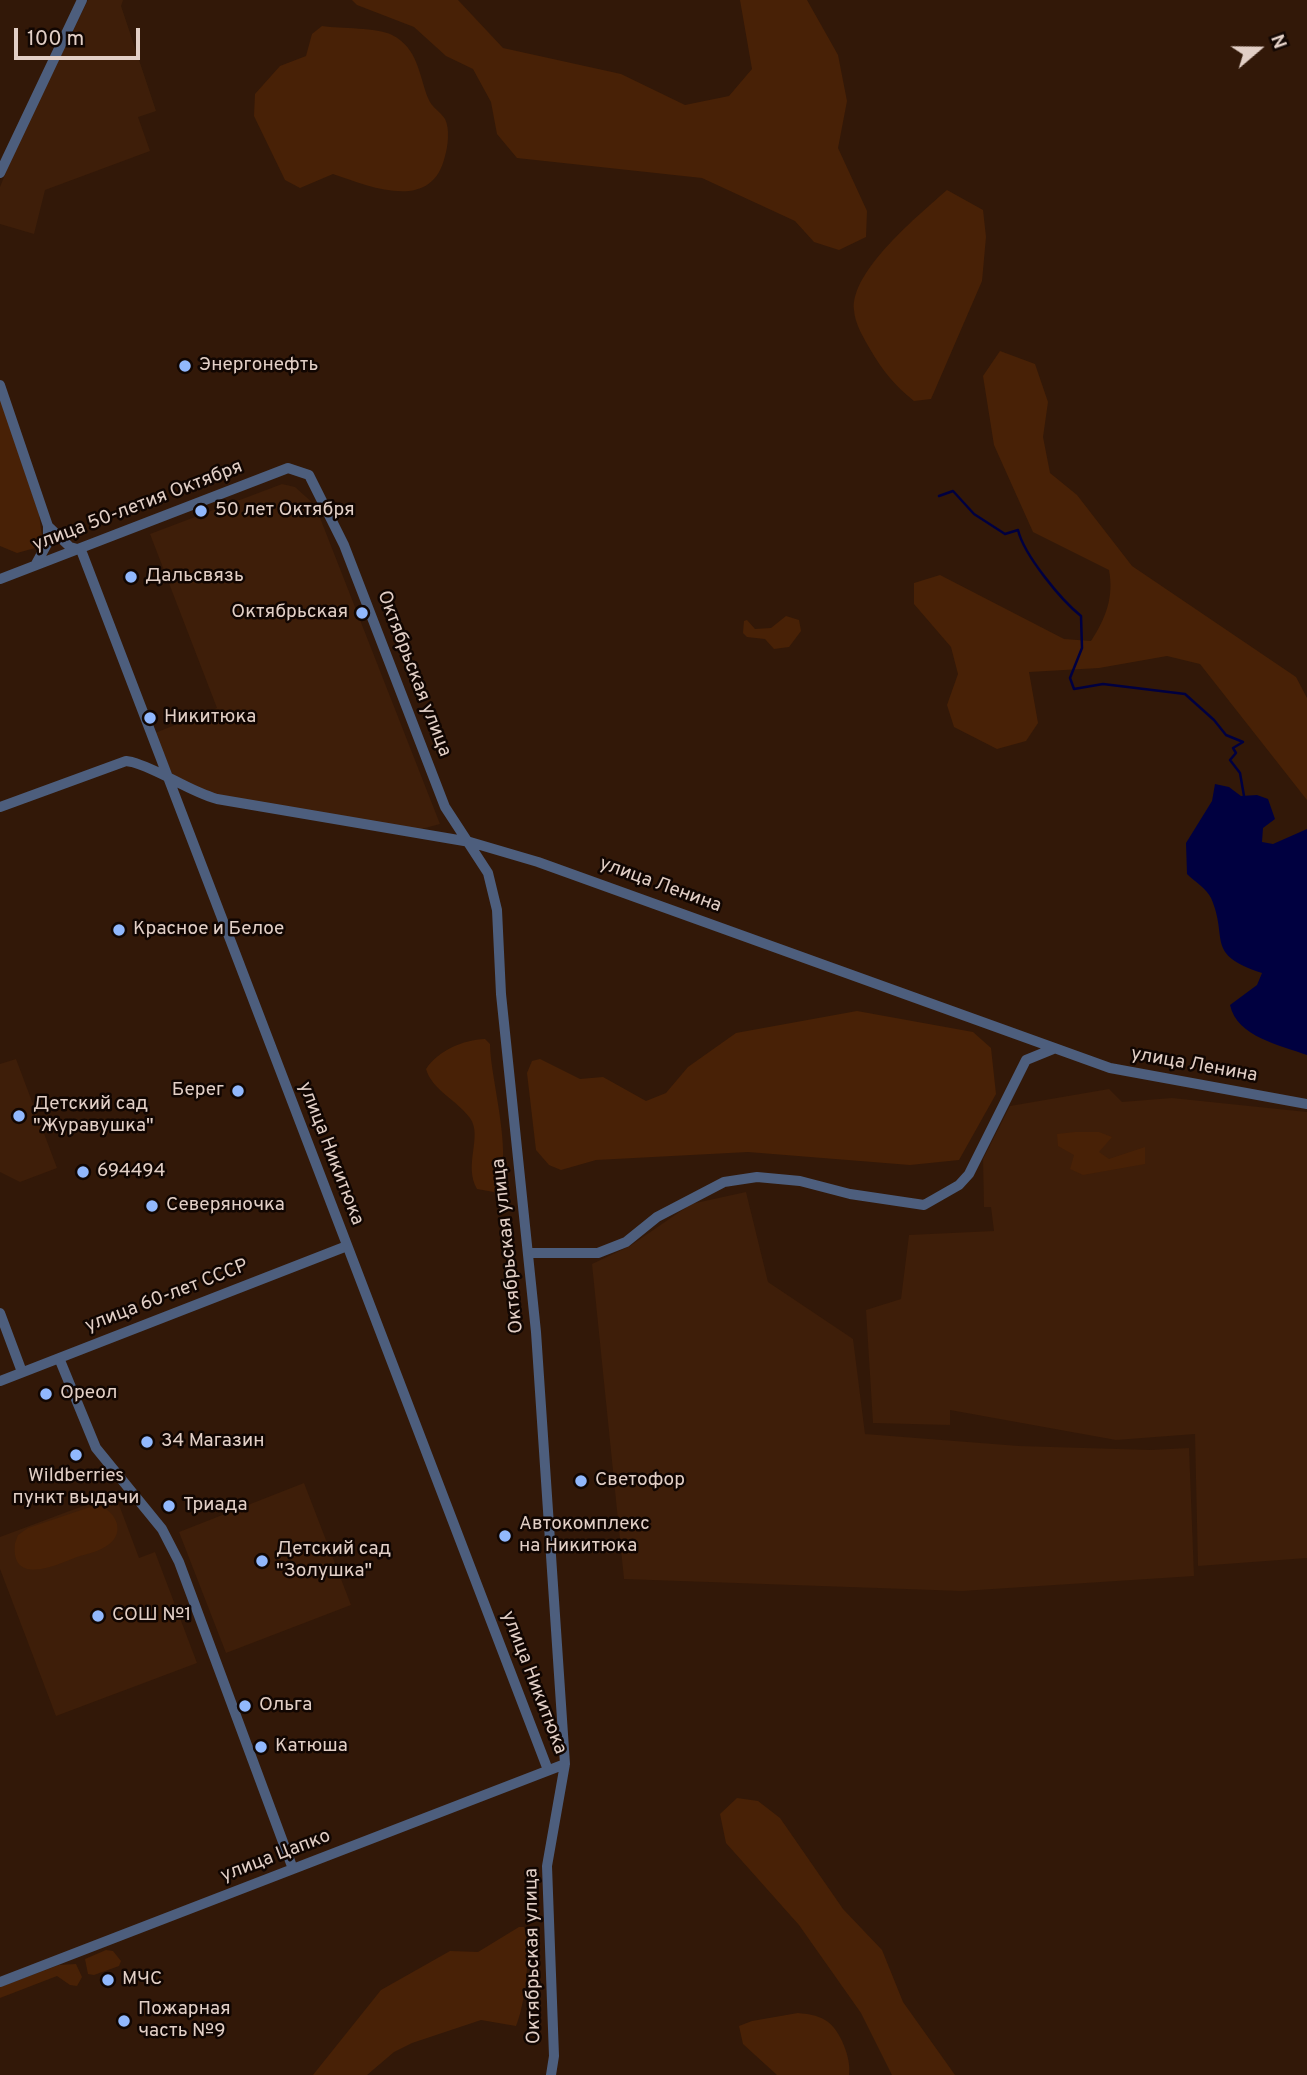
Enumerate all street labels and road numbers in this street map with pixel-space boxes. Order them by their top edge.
street label: улица 50-летия Октября [30,456,246,558]
street label: Октябрьская улица [371,588,455,760]
street label: улица Ленина [596,853,724,919]
street label: улица Ленина [1129,1044,1259,1088]
street label: улица Никитюка [292,1079,368,1229]
street label: Октябрьская улица [488,1157,530,1335]
street label: улица 60-лет СССР [82,1255,252,1339]
street label: улица Никитюка [495,1608,571,1758]
street label: улица Цапко [218,1826,334,1888]
street label: Октябрьская улица [521,1868,547,2044]

